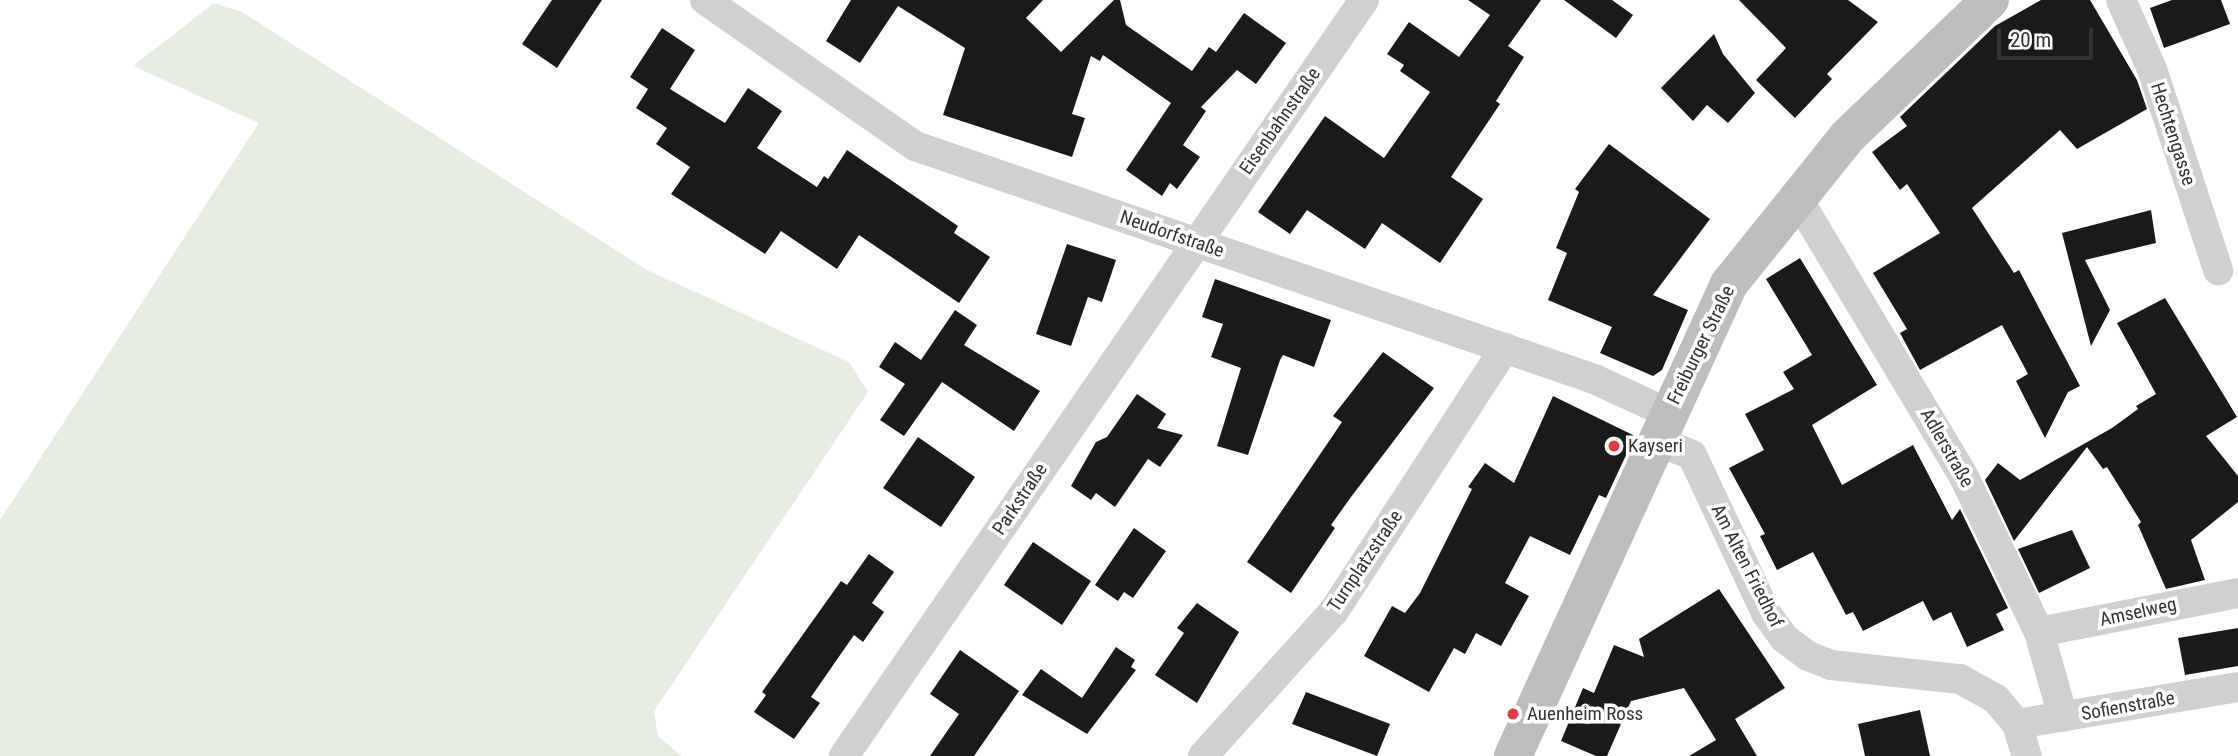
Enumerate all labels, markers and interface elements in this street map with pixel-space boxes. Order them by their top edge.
scale bar [2000,14,2096,58]
text: 20 m [2010,28,2051,52]
street label: Eisenbahnstraße [1235,63,1325,179]
street label: Hechtengasse [2146,80,2200,188]
street label: Neudorfstraße [1117,206,1227,262]
street label: Freiburger Straße [1662,282,1740,408]
street label: Adlerstraße [1915,405,1979,491]
place label: Kayseri [1628,435,1683,457]
marker: Kayseri [1606,438,1622,454]
street label: Parkstraße [988,459,1052,539]
street label: Am Alten Friedhof [1706,501,1788,631]
street label: Turnplatzstraße [1323,506,1407,616]
street label: Amselweg [2098,593,2178,631]
street label: Sofienstraße [2080,687,2176,725]
place label: Auenheim Ross [1527,703,1643,725]
marker: Auenheim Ross [1505,706,1521,722]

